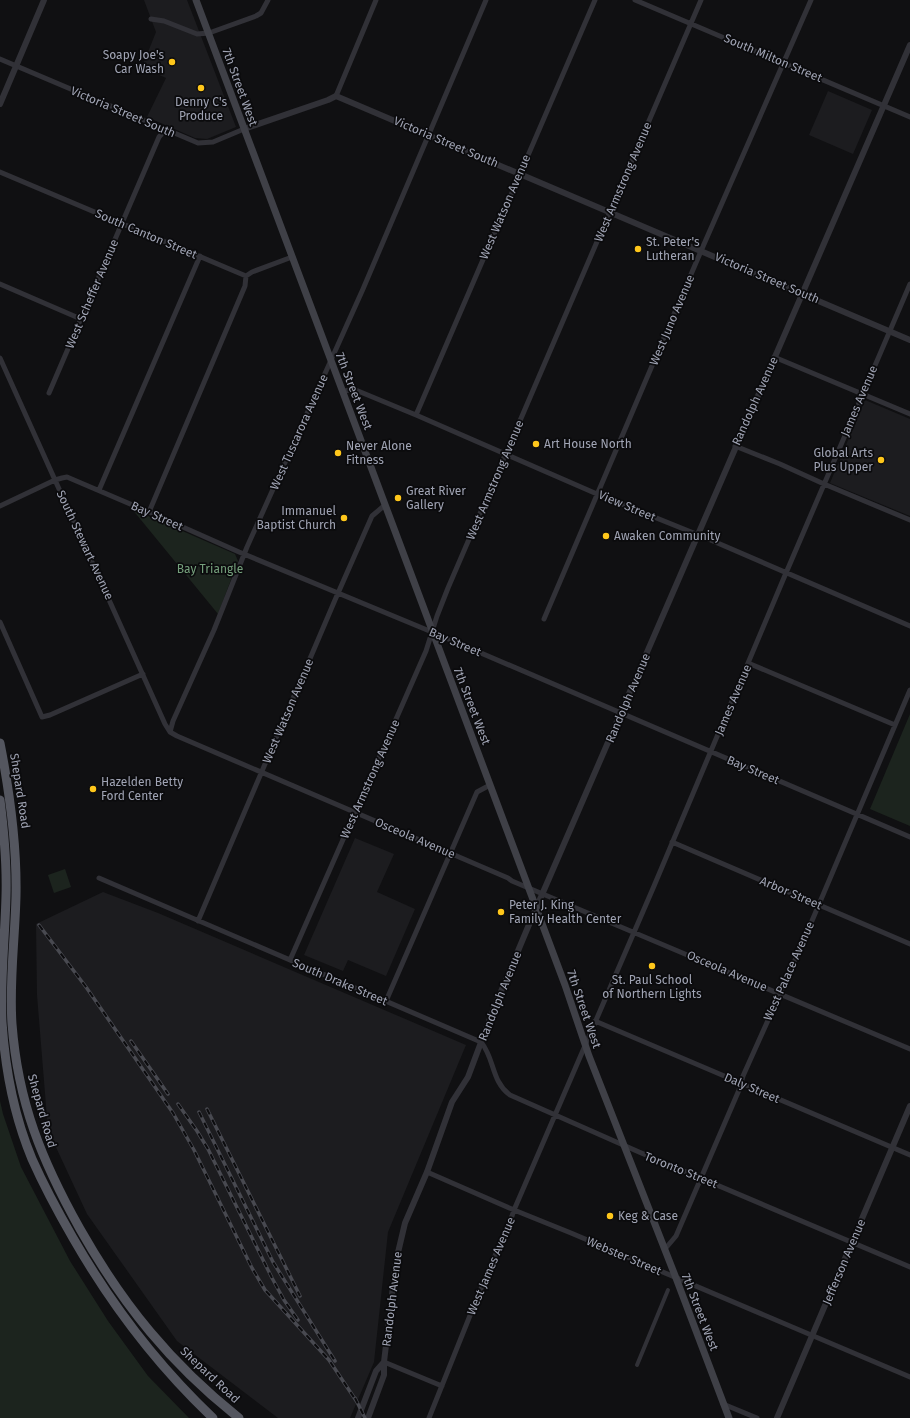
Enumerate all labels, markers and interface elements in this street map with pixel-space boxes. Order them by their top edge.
street label: South Milton Street [722,31,825,85]
street label: 7th Street West [219,46,261,128]
place label: Soapy Joe's Car Wash [103,48,164,76]
marker: Soapy Joe's Car Wash [167,57,177,67]
marker: Denny C's Produce [196,83,206,93]
street label: Victoria Street South [69,84,177,140]
place label: Denny C's Produce [175,95,227,123]
street label: Victoria Street South [392,114,500,170]
street label: West Armstrong Avenue [591,120,655,244]
street label: West Watson Avenue [477,152,533,262]
street label: South Canton Street [93,206,200,262]
place label: St. Peter's Lutheran [646,235,700,263]
street label: West Scheffer Avenue [63,237,121,351]
marker: St. Peter's Lutheran [633,244,643,254]
street label: Victoria Street South [713,250,821,306]
street label: West Juno Avenue [647,273,697,367]
street label: 7th Street West [333,350,375,432]
street label: Randolph Avenue [729,354,781,448]
street label: James Avenue [838,363,880,439]
street label: West Tuscarora Avenue [267,372,331,492]
street label: West Armstrong Avenue [463,418,527,542]
place label: Art House North [544,437,632,451]
place label: Never Alone Fitness [346,439,412,467]
marker: Art House North [531,439,541,449]
place label: Global Arts Plus Upper [813,446,873,474]
marker: Never Alone Fitness [333,448,343,458]
marker: Global Arts Plus Upper [876,455,886,465]
place label: Great River Gallery [406,484,466,512]
street label: South Stewart Avenue [53,488,117,602]
street label: View Street [596,488,658,525]
marker: Great River Gallery [393,493,403,503]
street label: Bay Street [129,498,186,534]
place label: Immanuel Baptist Church [257,504,336,532]
marker: Immanuel Baptist Church [339,513,349,523]
place label: Awaken Community [614,529,720,543]
marker: Awaken Community [601,531,611,541]
park label: Bay Triangle [177,562,243,576]
street label: Bay Street [427,625,484,660]
street label: Randolph Avenue [603,651,653,745]
street label: West Watson Avenue [260,656,316,766]
street label: James Avenue [712,662,754,738]
street label: 7th Street West [451,665,493,747]
street label: West Armstrong Avenue [337,717,403,841]
street label: Shepard Road [7,752,33,830]
street label: Bay Street [725,753,782,788]
place label: Hazelden Betty Ford Center [101,775,183,803]
marker: Hazelden Betty Ford Center [88,784,98,794]
street label: Osceola Avenue [373,815,457,861]
street label: Arbor Street [758,874,825,913]
place label: Peter J. King Family Health Center [509,898,622,926]
marker: Peter J. King Family Health Center [496,907,506,917]
street label: West Palace Avenue [761,919,817,1023]
street label: Osceola Avenue [685,948,769,994]
street label: Randolph Avenue [476,949,524,1043]
street label: South Drake Street [290,956,390,1009]
marker: St. Paul School of Northern Lights [647,961,657,971]
street label: 7th Street West [564,968,604,1051]
place label: St. Paul School of Northern Lights [602,973,702,1001]
street label: Daly Street [722,1070,783,1106]
street label: Shepard Road [25,1073,59,1149]
street label: Toronto Street [642,1149,720,1191]
place label: Keg & Case [618,1209,678,1223]
marker: Keg & Case [605,1211,615,1221]
street label: West James Avenue [464,1215,518,1317]
street label: Jefferson Avenue [820,1217,868,1307]
street label: Webster Street [584,1234,664,1278]
street label: Randolph Avenue [379,1251,405,1347]
street label: 7th Street West [679,1271,721,1353]
street label: Shepard Road [177,1344,243,1406]

